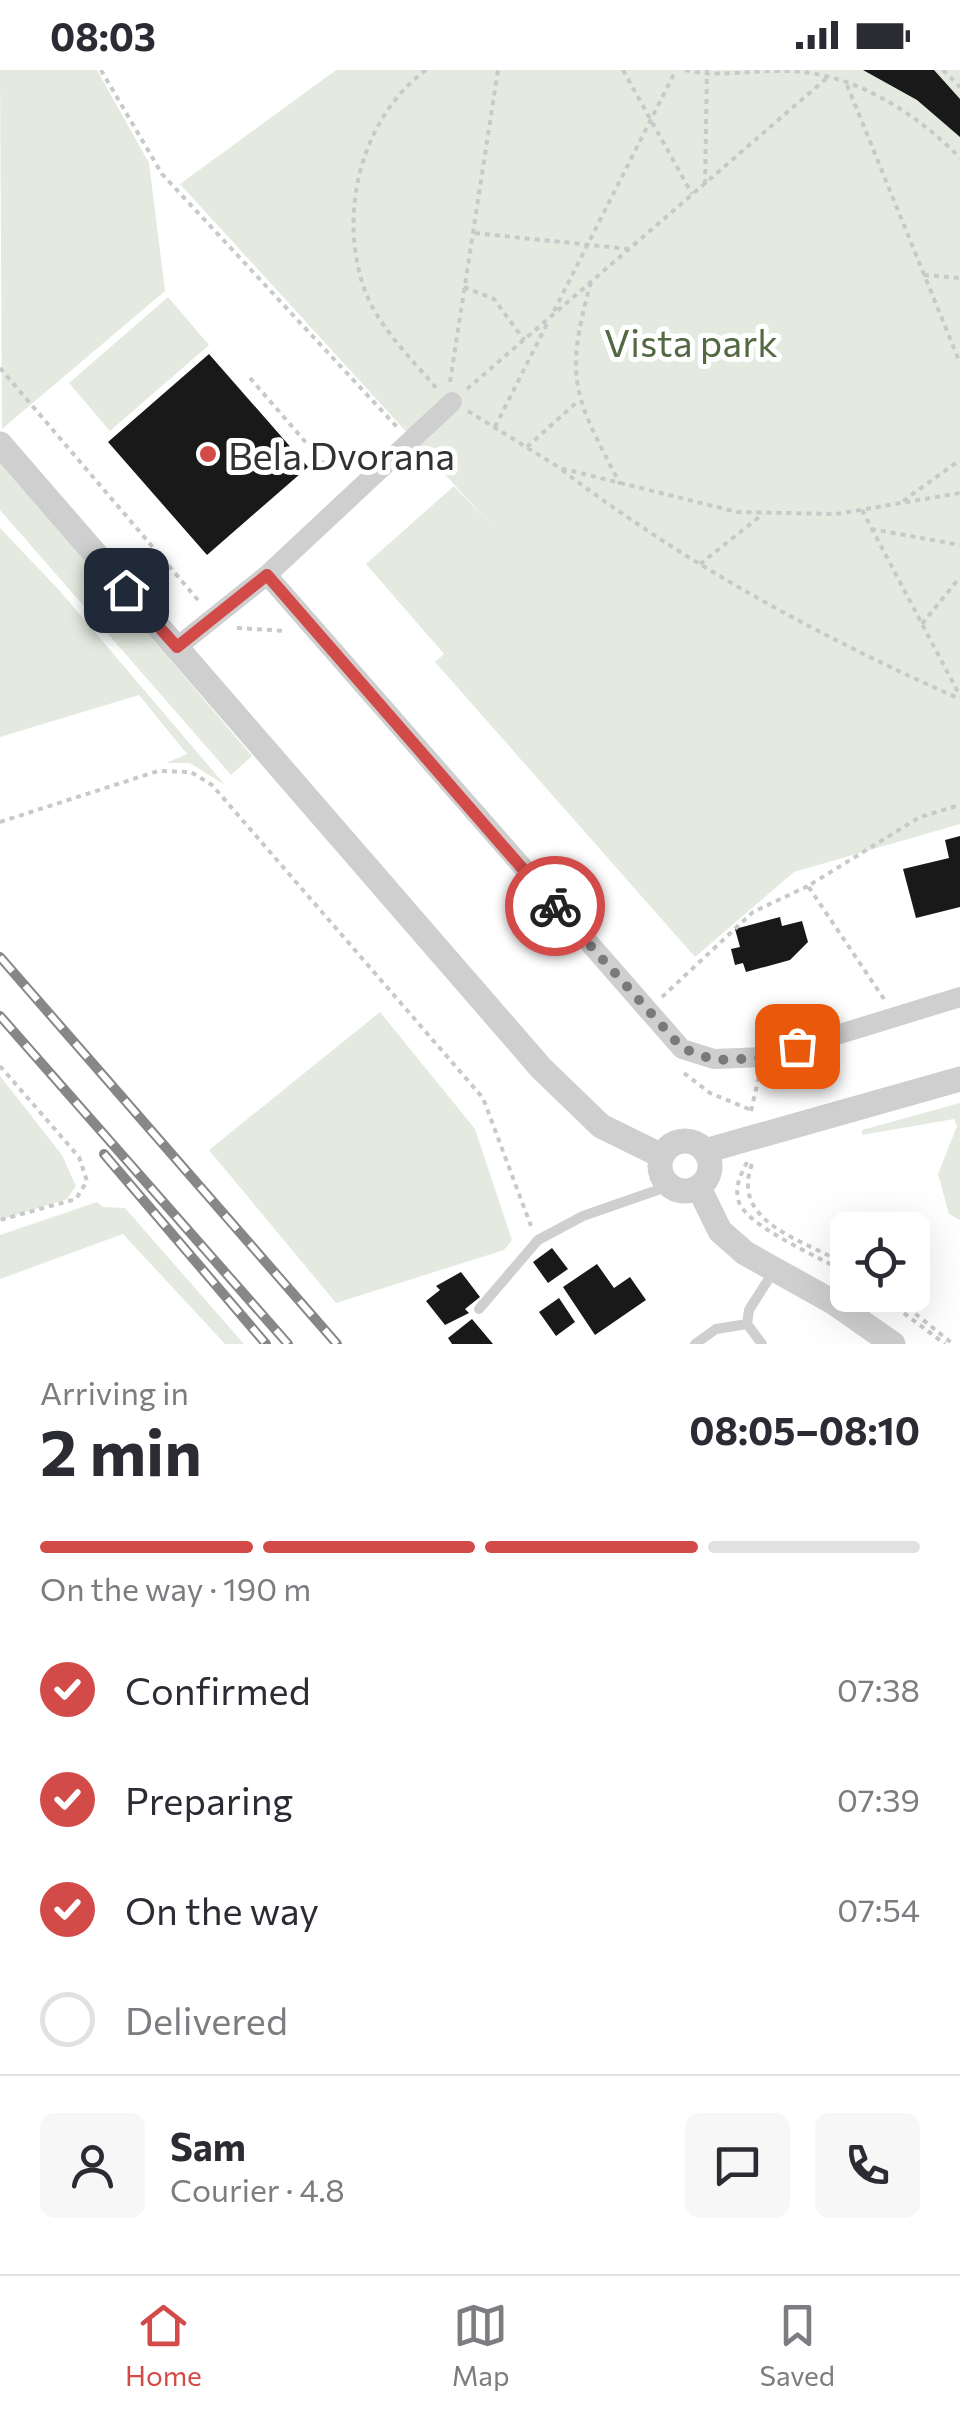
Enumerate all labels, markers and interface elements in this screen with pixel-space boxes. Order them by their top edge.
text: 08:03 [50,12,156,59]
park label: Vista park [604,318,778,365]
place label: Bela Dvorana [228,431,455,478]
marker: Bela Dvorana [197,443,219,465]
pin [84,548,169,633]
icon: home [99,563,154,618]
courier [505,856,605,956]
icon: bike [528,879,583,934]
pin [755,1004,840,1089]
icon: bag [770,1019,825,1074]
map controls [830,1212,930,1312]
button: locate [830,1212,930,1312]
text: Arriving in [40,1372,189,1412]
text: 08:05–08:10 [689,1406,920,1453]
text: 2 min [40,1410,202,1489]
text: On the way · 190 m [40,1568,311,1608]
icon: check [40,1662,95,1717]
text: Confirmed [125,1666,311,1713]
text: 07:38 [837,1669,920,1709]
icon: check [40,1772,95,1827]
text: Preparing [125,1776,293,1823]
text: 07:39 [837,1779,920,1819]
icon: check [40,1882,95,1937]
text: On the way [125,1886,319,1933]
text: 07:54 [837,1889,920,1929]
text: Delivered [125,1996,288,2043]
button: person [40,2113,145,2218]
button: chat [685,2113,790,2218]
button: phone [815,2113,920,2218]
text: Sam [170,2122,246,2169]
text: Courier · 4.8 [170,2169,345,2209]
tab: Home [125,2298,202,2392]
tab: Map [452,2298,510,2392]
tab: Saved [759,2298,835,2392]

